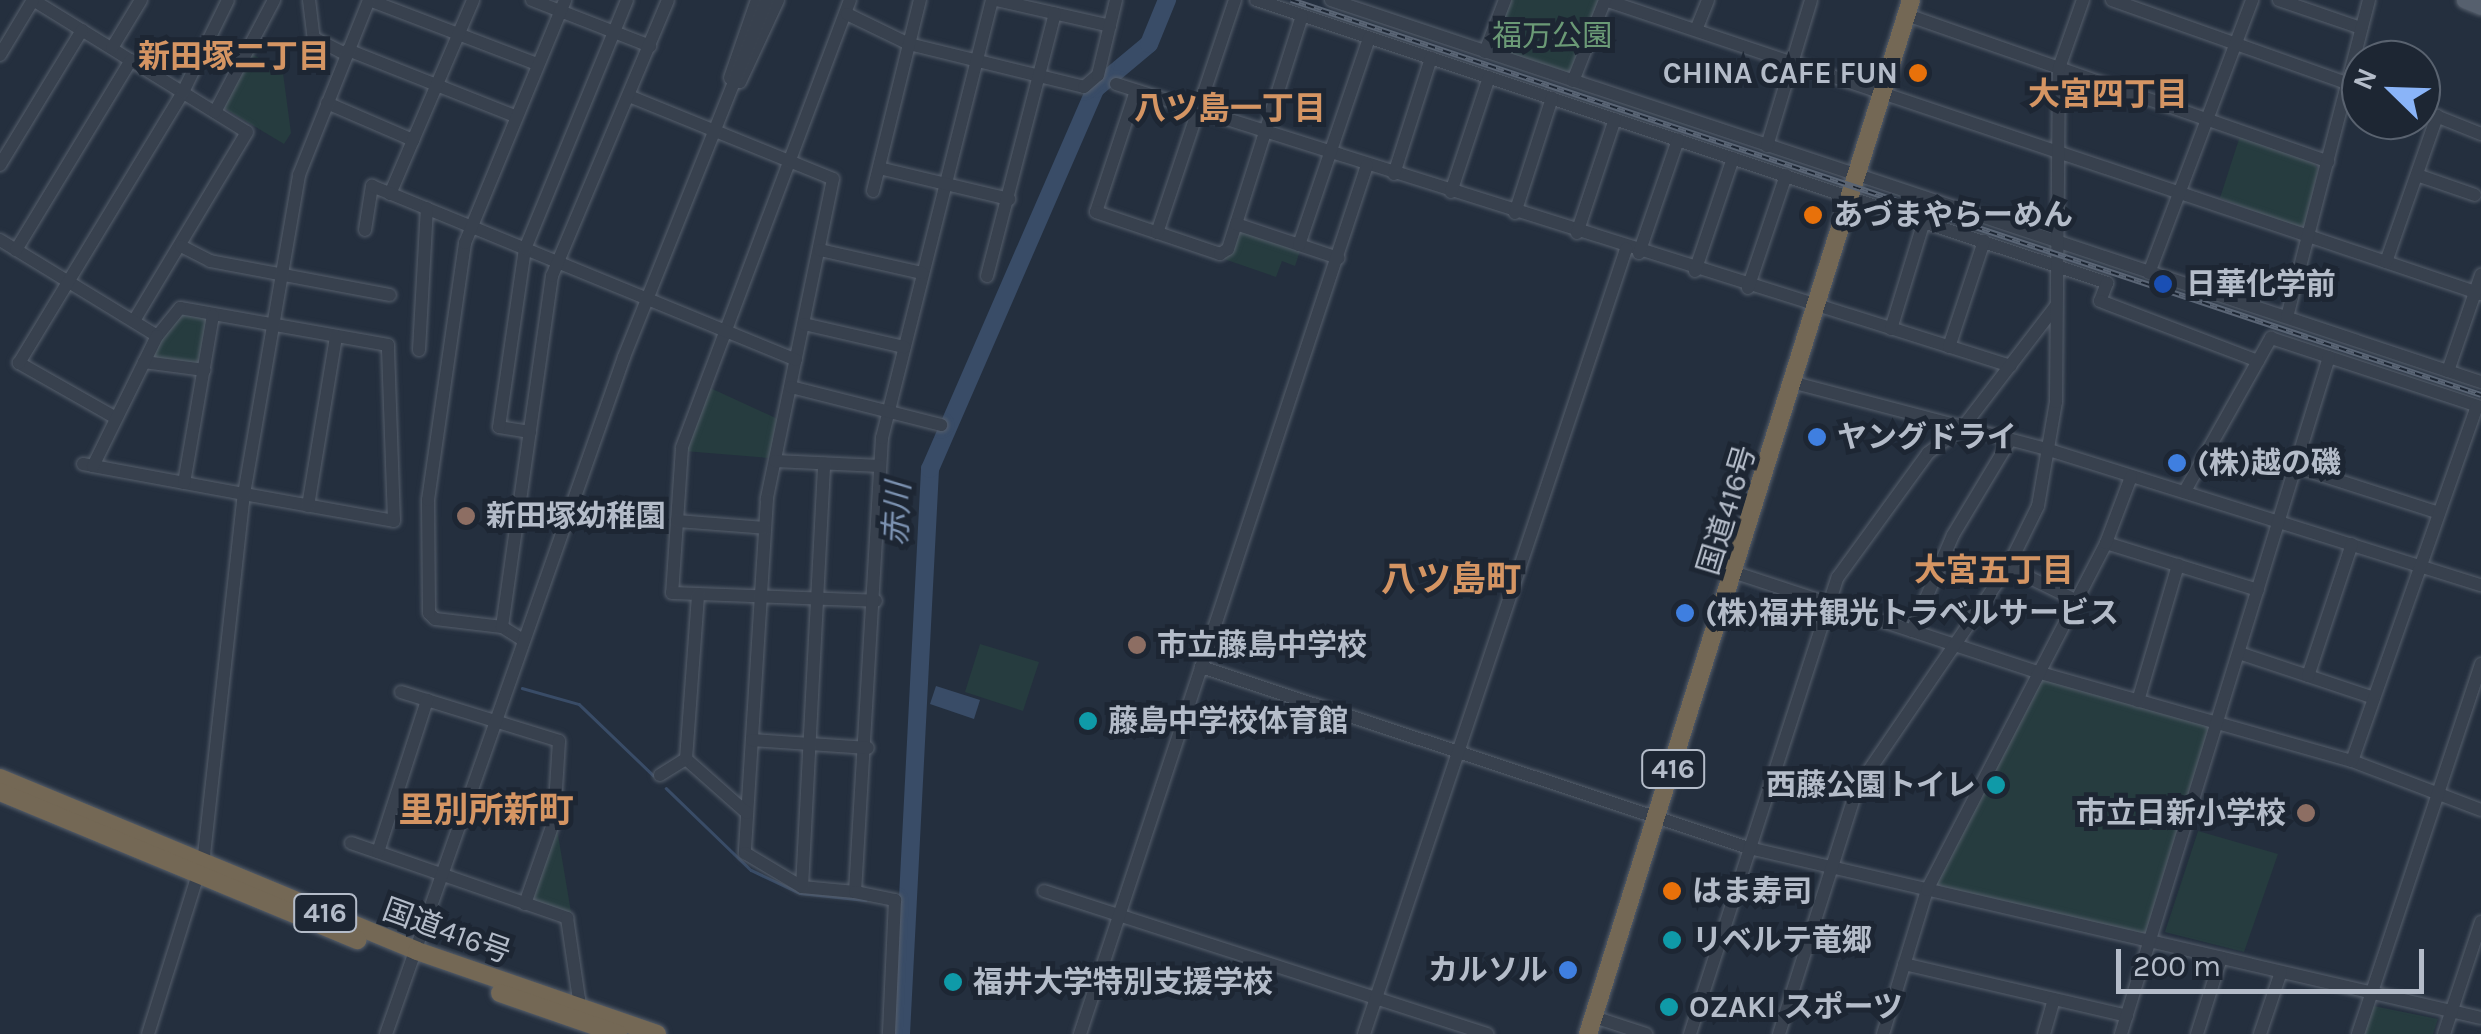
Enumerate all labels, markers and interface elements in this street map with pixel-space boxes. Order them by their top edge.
park label: 福万公園 [1492,18,1612,54]
district label: 新田塚二丁目 [138,38,330,76]
north arrow [2341,40,2441,140]
place label: CHINA CAFE FUN [1663,55,1898,91]
marker: CHINA CAFE FUN [1907,62,1929,84]
text: N [2346,63,2384,95]
district label: 大宮四丁目 [2028,76,2188,114]
district label: 八ツ島一丁目 [1134,90,1326,128]
place label: あづまやらーめん [1833,197,2073,233]
marker: あづまやらーめん [1802,204,1824,226]
place label: 日華化学前 [2186,266,2336,302]
marker: 日華化学前 [2150,271,2176,297]
place label: ヤングドライ [1837,419,2017,455]
marker: ヤングドライ [1806,426,1828,448]
street label: 国道416号 [1690,441,1764,579]
place label: (株)越の磯 [2197,445,2341,481]
marker: (株)越の磯 [2166,452,2188,474]
water label: 赤川 [877,481,919,547]
place label: 新田塚幼稚園 [486,498,666,534]
marker: 新田塚幼稚園 [455,505,477,527]
district label: 大宮五丁目 [1914,552,2074,590]
district label: 八ツ島町 [1381,559,1521,601]
place label: (株)福井観光トラベルサービス [1705,595,2119,631]
marker: (株)福井観光トラベルサービス [1674,602,1696,624]
place label: 市立藤島中学校 [1157,627,1367,663]
marker: 市立藤島中学校 [1126,634,1148,656]
place label: 藤島中学校体育館 [1108,703,1348,739]
marker: 藤島中学校体育館 [1077,710,1099,732]
road number: 416 [1640,746,1706,792]
place label: 西藤公園トイレ [1766,767,1976,803]
marker: 西藤公園トイレ [1985,774,2007,796]
district label: 里別所新町 [399,790,573,832]
place label: 市立日新小学校 [2076,795,2286,831]
marker: 市立日新小学校 [2295,802,2317,824]
place label: はま寿司 [1692,873,1812,909]
marker: はま寿司 [1661,880,1683,902]
road number: 416 [292,890,358,936]
street label: 国道416号 [378,891,516,971]
place label: リベルテ竜郷 [1692,922,1872,958]
marker: リベルテ竜郷 [1661,929,1683,951]
scale bar [2121,929,2428,991]
text: 200 m [2133,948,2221,984]
place label: カルソル [1428,952,1548,988]
marker: カルソル [1557,959,1579,981]
place label: 福井大学特別支援学校 [973,964,1273,1000]
marker: 福井大学特別支援学校 [942,971,964,993]
place label: OZAKI スポーツ [1689,989,1903,1025]
marker: OZAKI スポーツ [1658,996,1680,1018]

